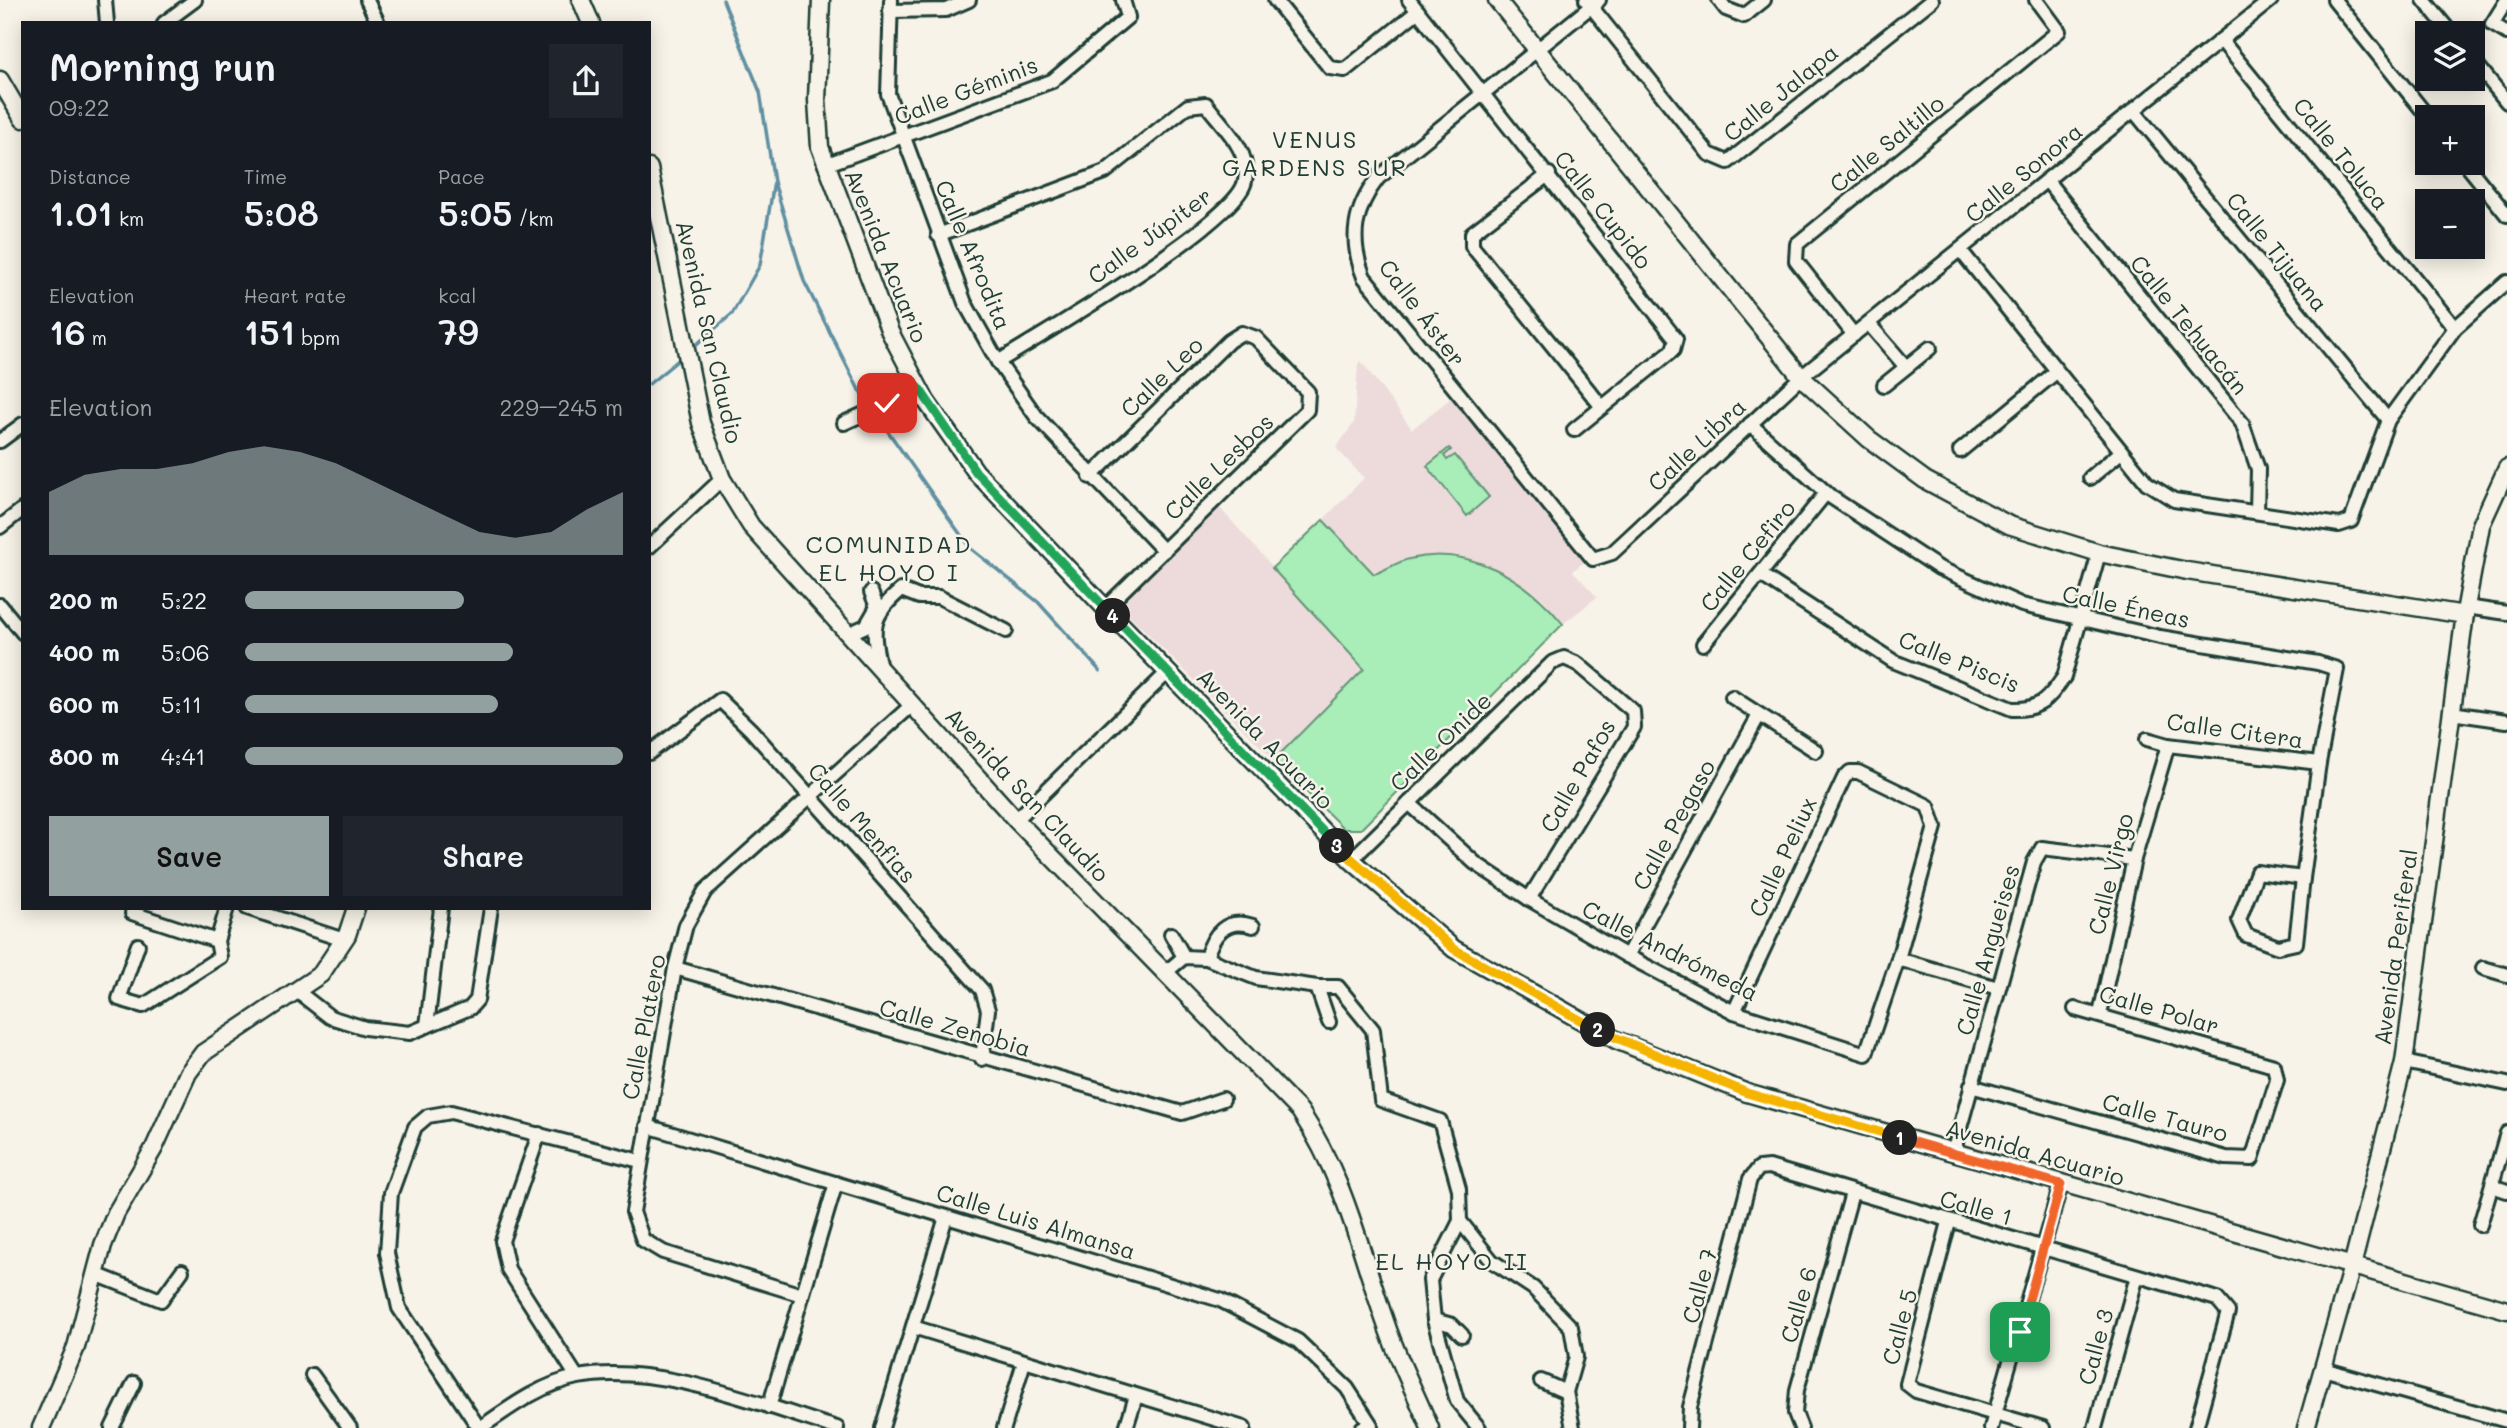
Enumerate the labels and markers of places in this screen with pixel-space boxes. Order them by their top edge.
pin [857,373,917,433]
pin: 4 [1096,598,1130,634]
pin: 3 [1320,828,1354,864]
pin: 2 [1580,1012,1616,1048]
pin: 1 [1882,1120,1918,1156]
pin [1990,1302,2050,1362]

